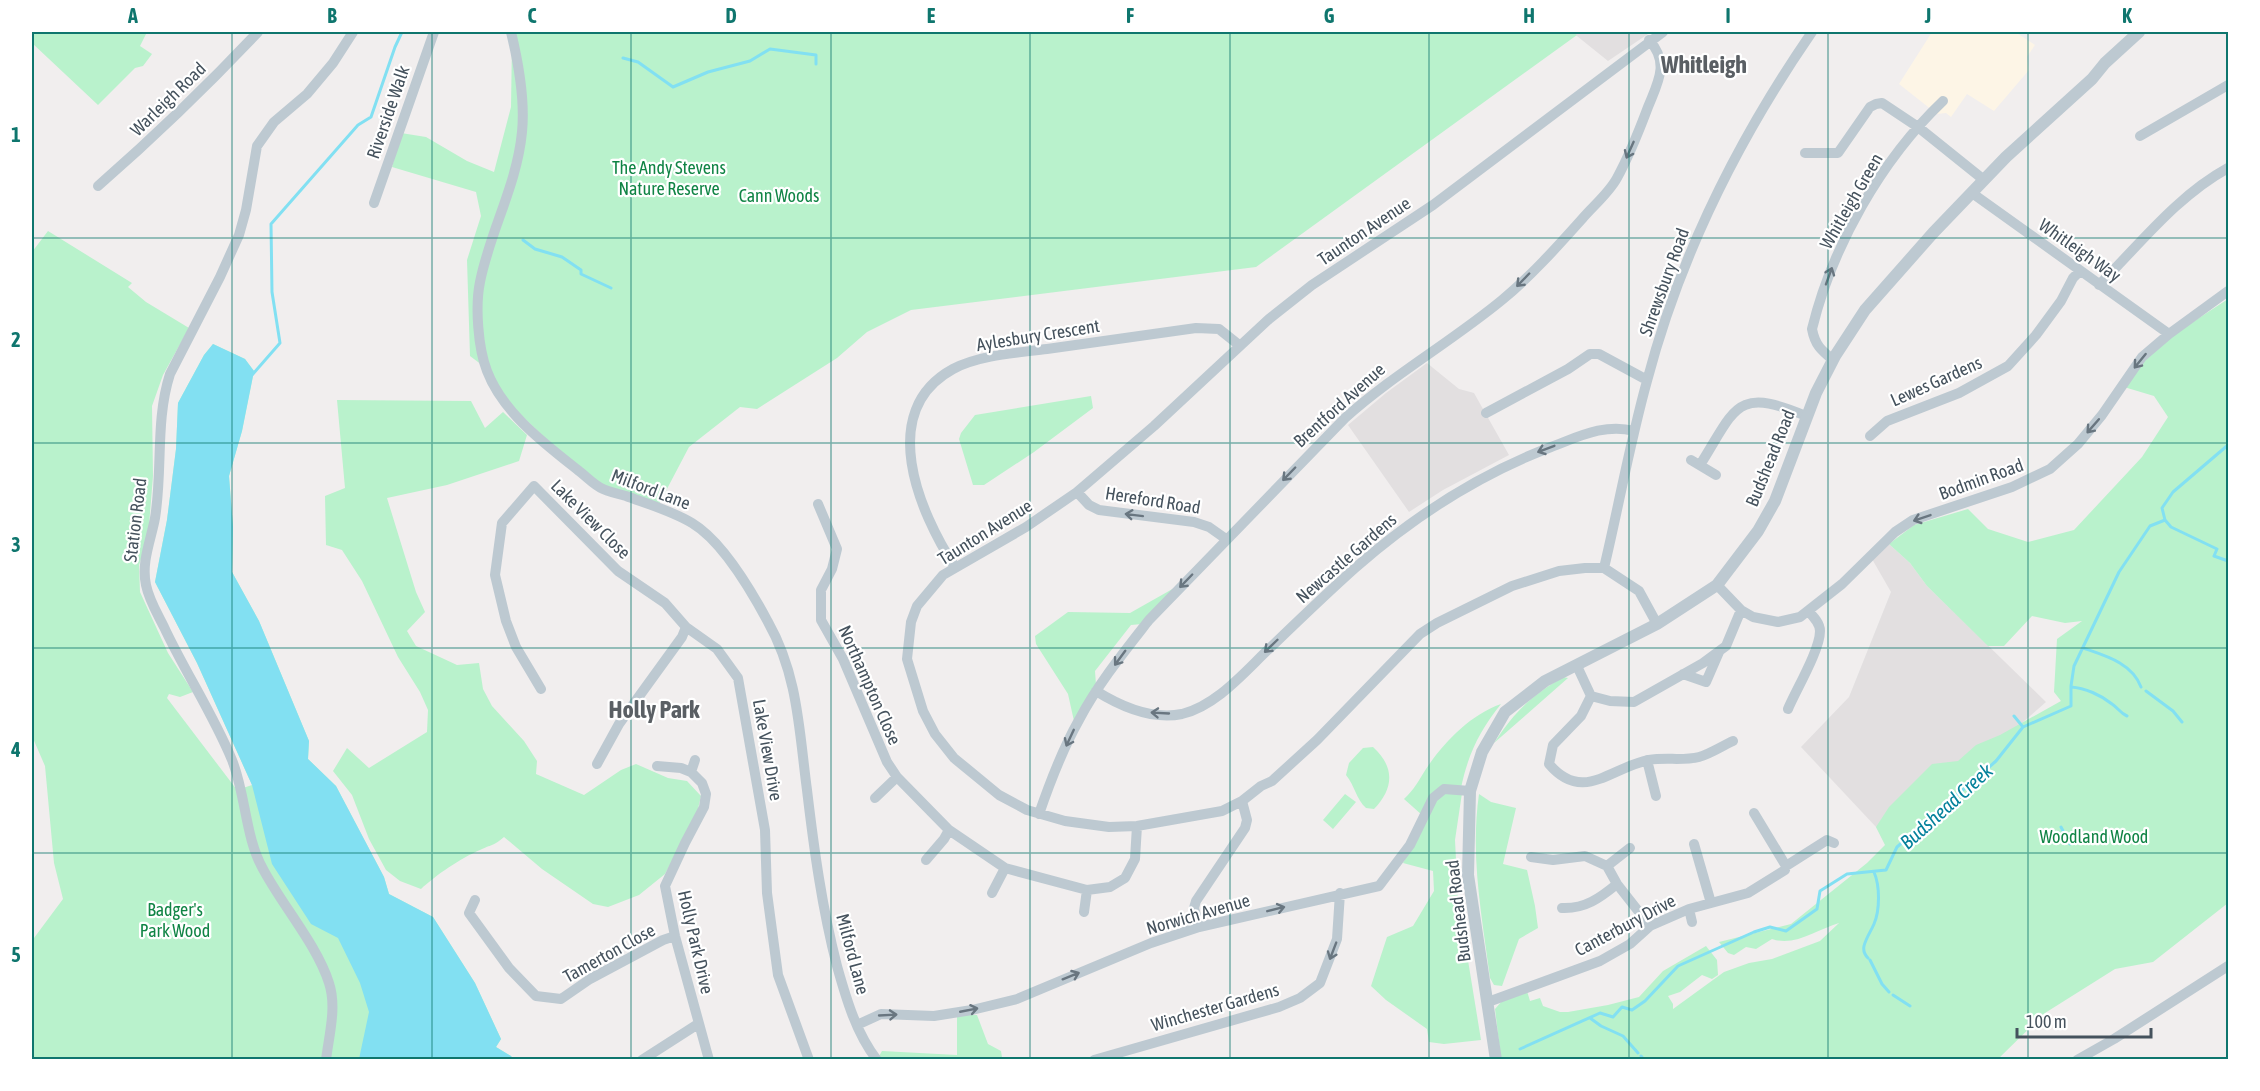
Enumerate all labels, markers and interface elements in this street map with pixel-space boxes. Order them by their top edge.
text: A [127,4,138,27]
text: B [327,4,337,27]
text: C [528,4,537,27]
text: D [725,4,737,27]
text: E [927,4,936,27]
text: F [1126,4,1134,27]
text: G [1324,4,1335,27]
text: H [1523,4,1535,27]
text: I [1725,4,1731,27]
text: J [1924,4,1931,27]
text: K [2122,4,2132,27]
district label: Whitleigh [1660,51,1747,78]
street label: Warleigh Road [126,58,210,140]
street label: Riverside Walk [362,63,414,161]
text: 1 [11,123,21,146]
one-way arrow [1623,141,1635,159]
street label: Whitleigh Green [1815,150,1887,252]
park label: The Andy Stevens Nature Reserve [612,157,726,199]
park label: Cann Woods [739,185,819,206]
street label: Taunton Avenue [1314,192,1414,270]
street label: Whitleigh Way [2035,214,2125,286]
street label: Shrewsbury Road [1635,225,1693,339]
one-way arrow [1824,267,1835,286]
one-way arrow [1516,273,1530,288]
street label: Aylesbury Crescent [975,315,1101,355]
text: 2 [11,328,21,351]
street label: Lewes Gardens [1887,352,1985,410]
one-way arrow [2134,353,2147,369]
street label: Brentford Avenue [1289,359,1389,451]
street label: Budshead Road [1741,406,1799,510]
one-way arrow [2086,419,2100,434]
one-way arrow [1537,445,1556,456]
street label: Bodmin Road [1936,454,2026,504]
street label: Milford Lane [609,464,693,514]
one-way arrow [1282,467,1296,482]
street label: Lake View Close [547,475,635,563]
street label: Station Road [119,477,151,563]
street label: Hereford Road [1104,482,1202,518]
street label: Taunton Avenue [934,495,1036,569]
street label: Newcastle Gardens [1292,509,1400,607]
one-way arrow [1124,510,1144,521]
one-way arrow [1913,513,1932,524]
text: 3 [11,533,21,556]
one-way arrow [1179,574,1193,589]
street label: Northampton Close [834,622,906,748]
one-way arrow [1264,639,1279,654]
one-way arrow [1113,649,1126,665]
district label: Holly Park [609,696,700,723]
street label: Lake View Drive [749,698,787,802]
one-way arrow [1150,708,1170,719]
one-way arrow [1064,728,1076,746]
text: 4 [10,738,21,761]
water label: Budshead Creek [1895,758,1997,854]
park label: Woodland Wood [2040,826,2148,847]
street label: Budshead Road [1441,859,1475,963]
street label: Holly Park Drive [674,888,718,996]
street label: Norwich Avenue [1144,889,1252,939]
street label: Canterbury Drive [1571,890,1679,960]
park label: Badger's Park Wood [140,899,210,941]
one-way arrow [1266,903,1285,915]
street label: Milford Lane [832,911,874,997]
street label: Tamerton Close [559,919,659,987]
one-way arrow [1327,941,1338,960]
text: 5 [11,943,21,966]
one-way arrow [1061,970,1080,981]
street label: Winchester Gardens [1149,979,1281,1035]
scale bar [2017,1001,2150,1039]
one-way arrow [959,1004,979,1015]
one-way arrow [878,1010,897,1021]
text: 100 m [2026,1011,2067,1032]

